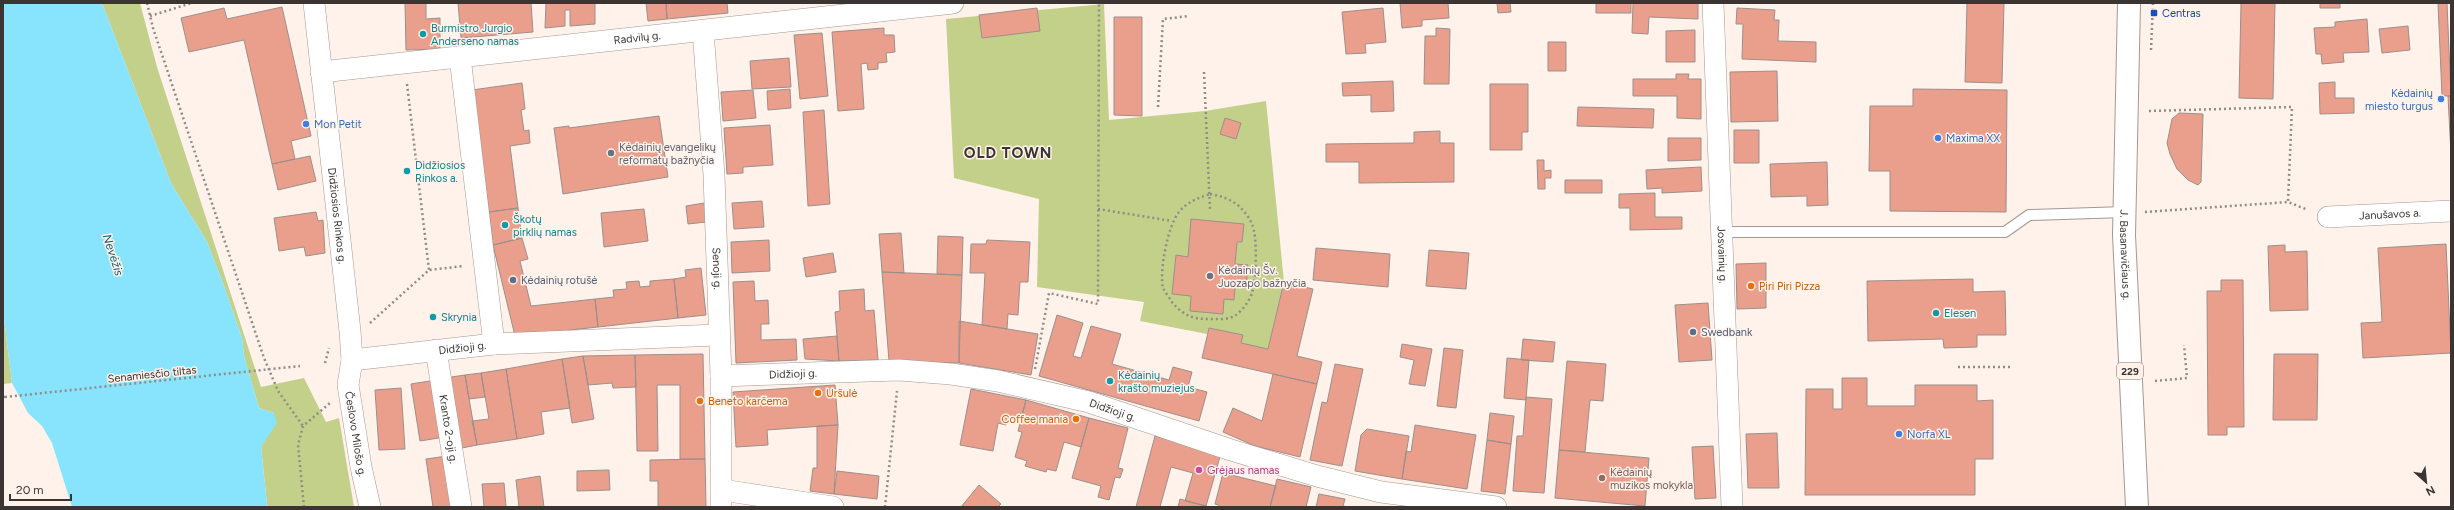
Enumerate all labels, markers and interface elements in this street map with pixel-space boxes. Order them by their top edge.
place label: Centras [2162,7,2201,20]
marker: Centras [2149,8,2159,18]
place label: Burmistro Jurgio Anderseno namas [431,22,519,48]
marker: Burmistro Jurgio Anderseno namas [418,29,428,39]
street label: Radvilų g. [613,29,661,47]
place label: Kėdainių miesto turgus [2365,87,2433,113]
marker: Kėdainių miesto turgus [2436,94,2446,104]
place label: Mon Petit [314,118,362,131]
marker: Mon Petit [301,119,311,129]
place label: Maxima XX [1946,132,2000,145]
marker: Maxima XX [1933,133,1943,143]
place label: Kėdainių evangelikų reformatų bažnyčia [619,141,716,167]
district label: OLD TOWN [964,144,1052,162]
marker: Kėdainių evangelikų reformatų bažnyčia [606,148,616,158]
place label: Didžiosios Rinkos a. [415,159,465,185]
marker: Didžiosios Rinkos a. [402,166,412,176]
street label: Didžiosios Rinkos g. [325,167,349,265]
street label: Janušavos a. [2359,206,2421,222]
street label: J. Basanavičiaus g. [2117,209,2133,301]
place label: Škotų pirklių namas [513,212,577,239]
marker: Škotų pirklių namas [500,220,510,230]
street label: Josvainių g. [1714,226,1730,284]
water label: Nevėžis [100,232,126,278]
street label: Senoji g. [710,247,724,290]
place label: Kėdainių Šv. Juozapo bažnyčia [1218,263,1306,290]
marker: Kėdainių Šv. Juozapo bažnyčia [1205,271,1215,281]
place label: Kėdainių rotušė [521,274,597,287]
marker: Kėdainių rotušė [508,275,518,285]
place label: Piri Piri Pizza [1759,280,1820,293]
marker: Piri Piri Pizza [1746,281,1756,291]
place label: Elesen [1944,307,1976,320]
marker: Elesen [1931,308,1941,318]
place label: Skrynia [441,311,477,324]
marker: Skrynia [428,312,438,322]
place label: Swedbank [1701,326,1753,339]
marker: Swedbank [1688,327,1698,337]
street label: Didžioji g. [438,339,487,357]
street label: Senamiesčio tiltas [107,363,197,386]
road number: 229 [2117,363,2143,379]
street label: Didžioji g. [769,367,817,381]
place label: Kėdainių krašto muziejus [1118,369,1195,395]
marker: Kėdainių krašto muziejus [1105,376,1115,386]
place label: Uršulė [826,387,857,400]
marker: Uršulė [813,388,823,398]
street label: Česlovo Milošo g. [342,390,369,478]
street label: Kranto 2-oji g. [436,394,460,464]
place label: Beneto karčema [708,395,788,408]
marker: Beneto karčema [695,396,705,406]
street label: Didžioji g. [1088,397,1137,424]
place label: Coffee mania [1002,413,1068,426]
marker: Coffee mania [1071,414,1081,424]
place label: Norfa XL [1907,428,1951,441]
marker: Norfa XL [1894,429,1904,439]
north arrow [2406,462,2446,502]
place label: Grėjaus namas [1207,464,1280,477]
marker: Grėjaus namas [1194,465,1204,475]
place label: Kėdainių muzikos mokykla [1610,466,1693,492]
marker: Kėdainių muzikos mokykla [1597,473,1607,483]
scale bar [10,476,71,502]
text: 20 m [16,483,44,497]
text: N [2424,483,2437,498]

